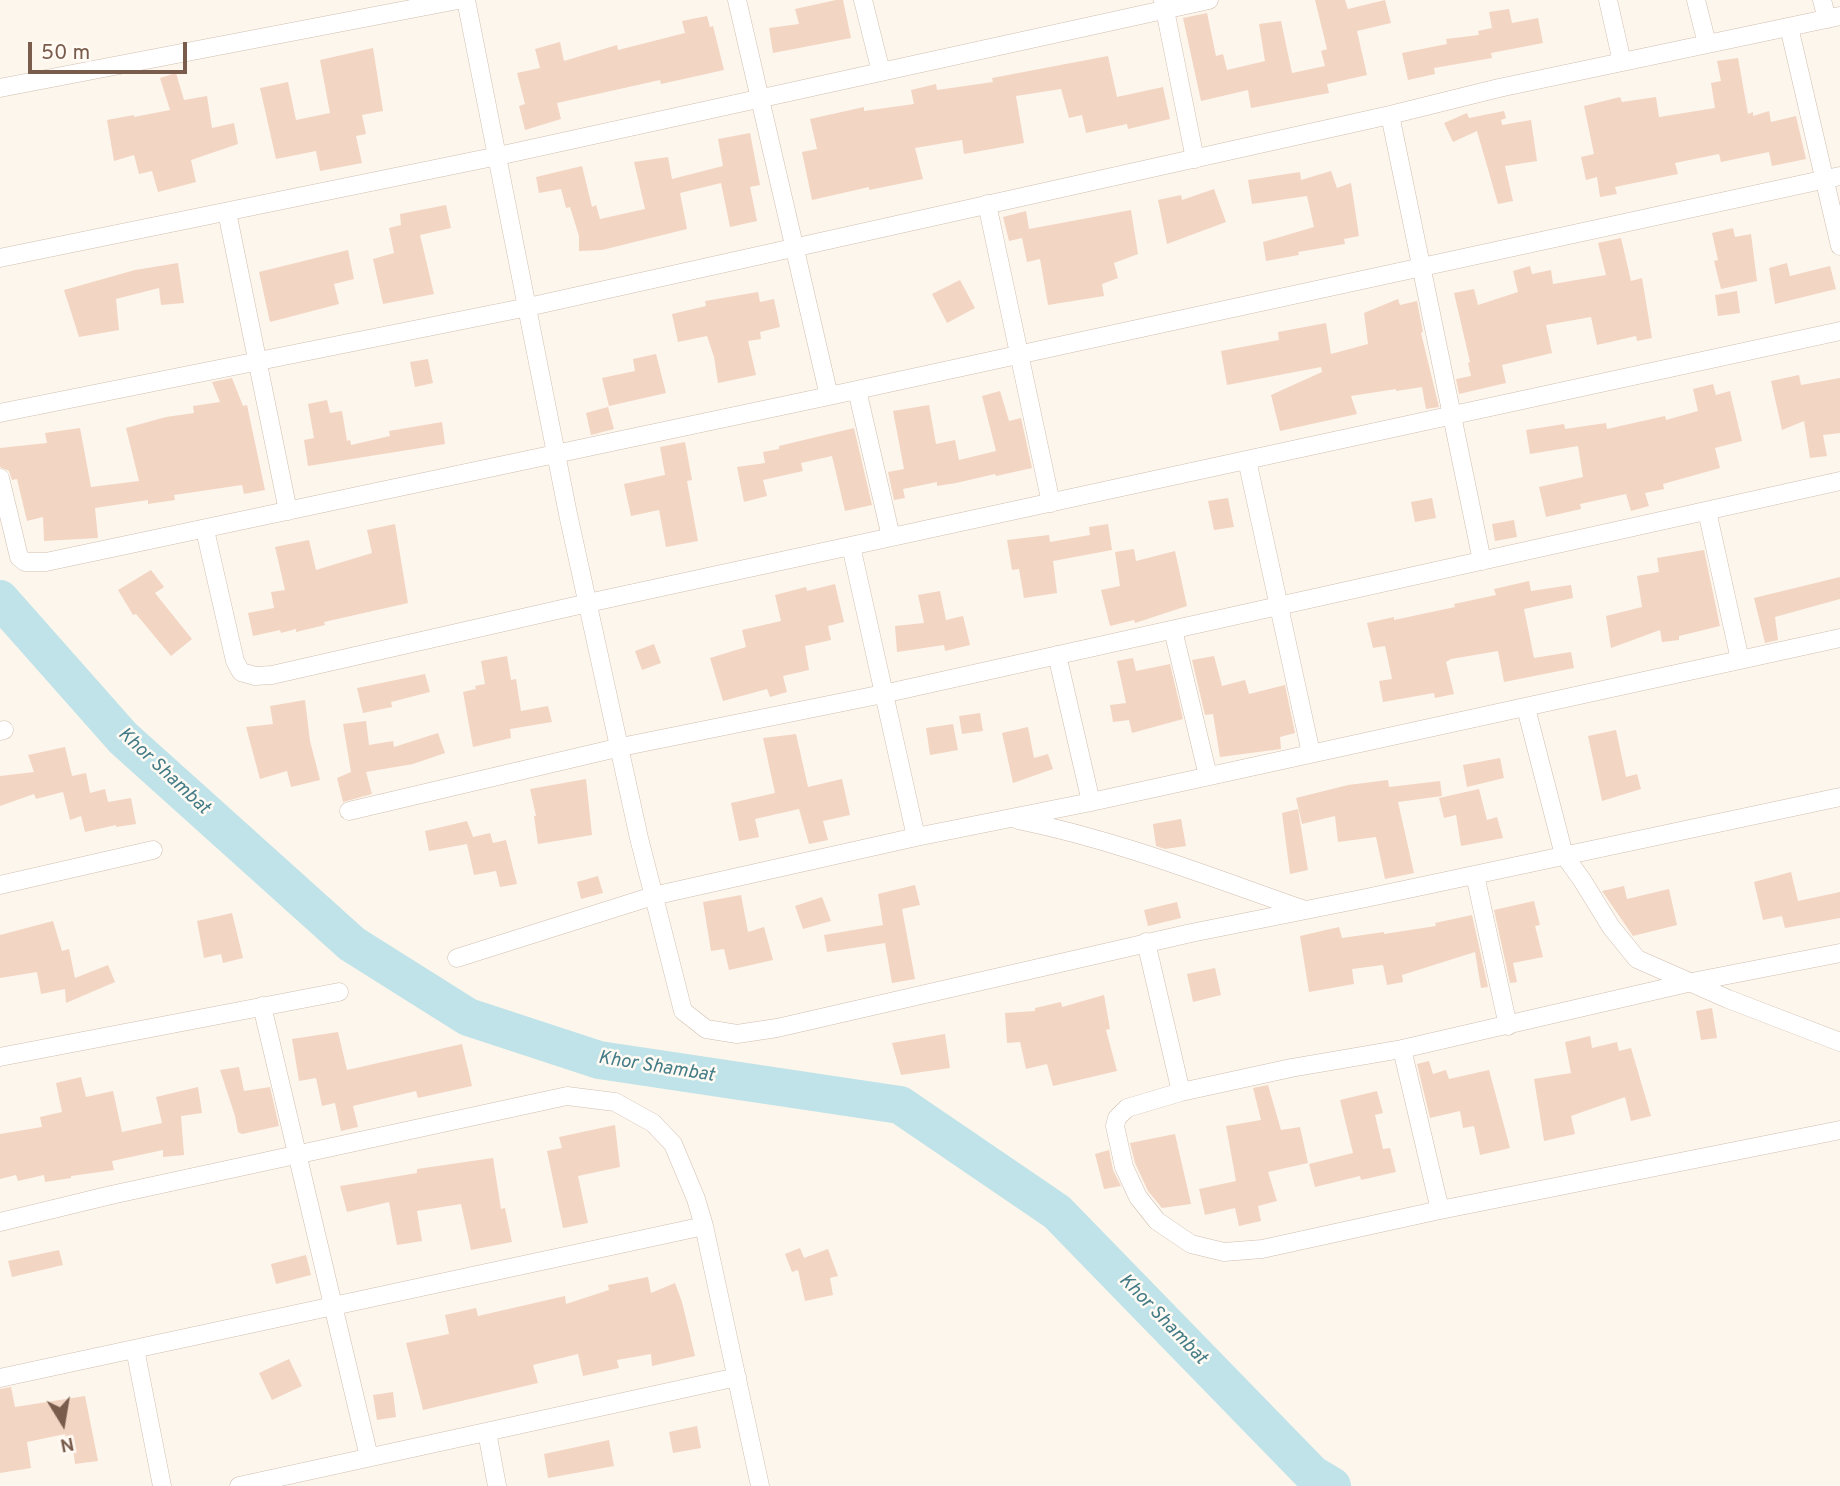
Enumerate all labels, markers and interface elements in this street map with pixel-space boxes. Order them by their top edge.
scale bar [32,28,191,72]
text: 50 m [41,40,90,67]
water label: Khor Shambat [112,724,214,820]
water label: Khor Shambat [596,1048,716,1088]
water label: Khor Shambat [1113,1270,1211,1370]
north arrow [28,1388,98,1458]
text: N [58,1431,76,1457]

